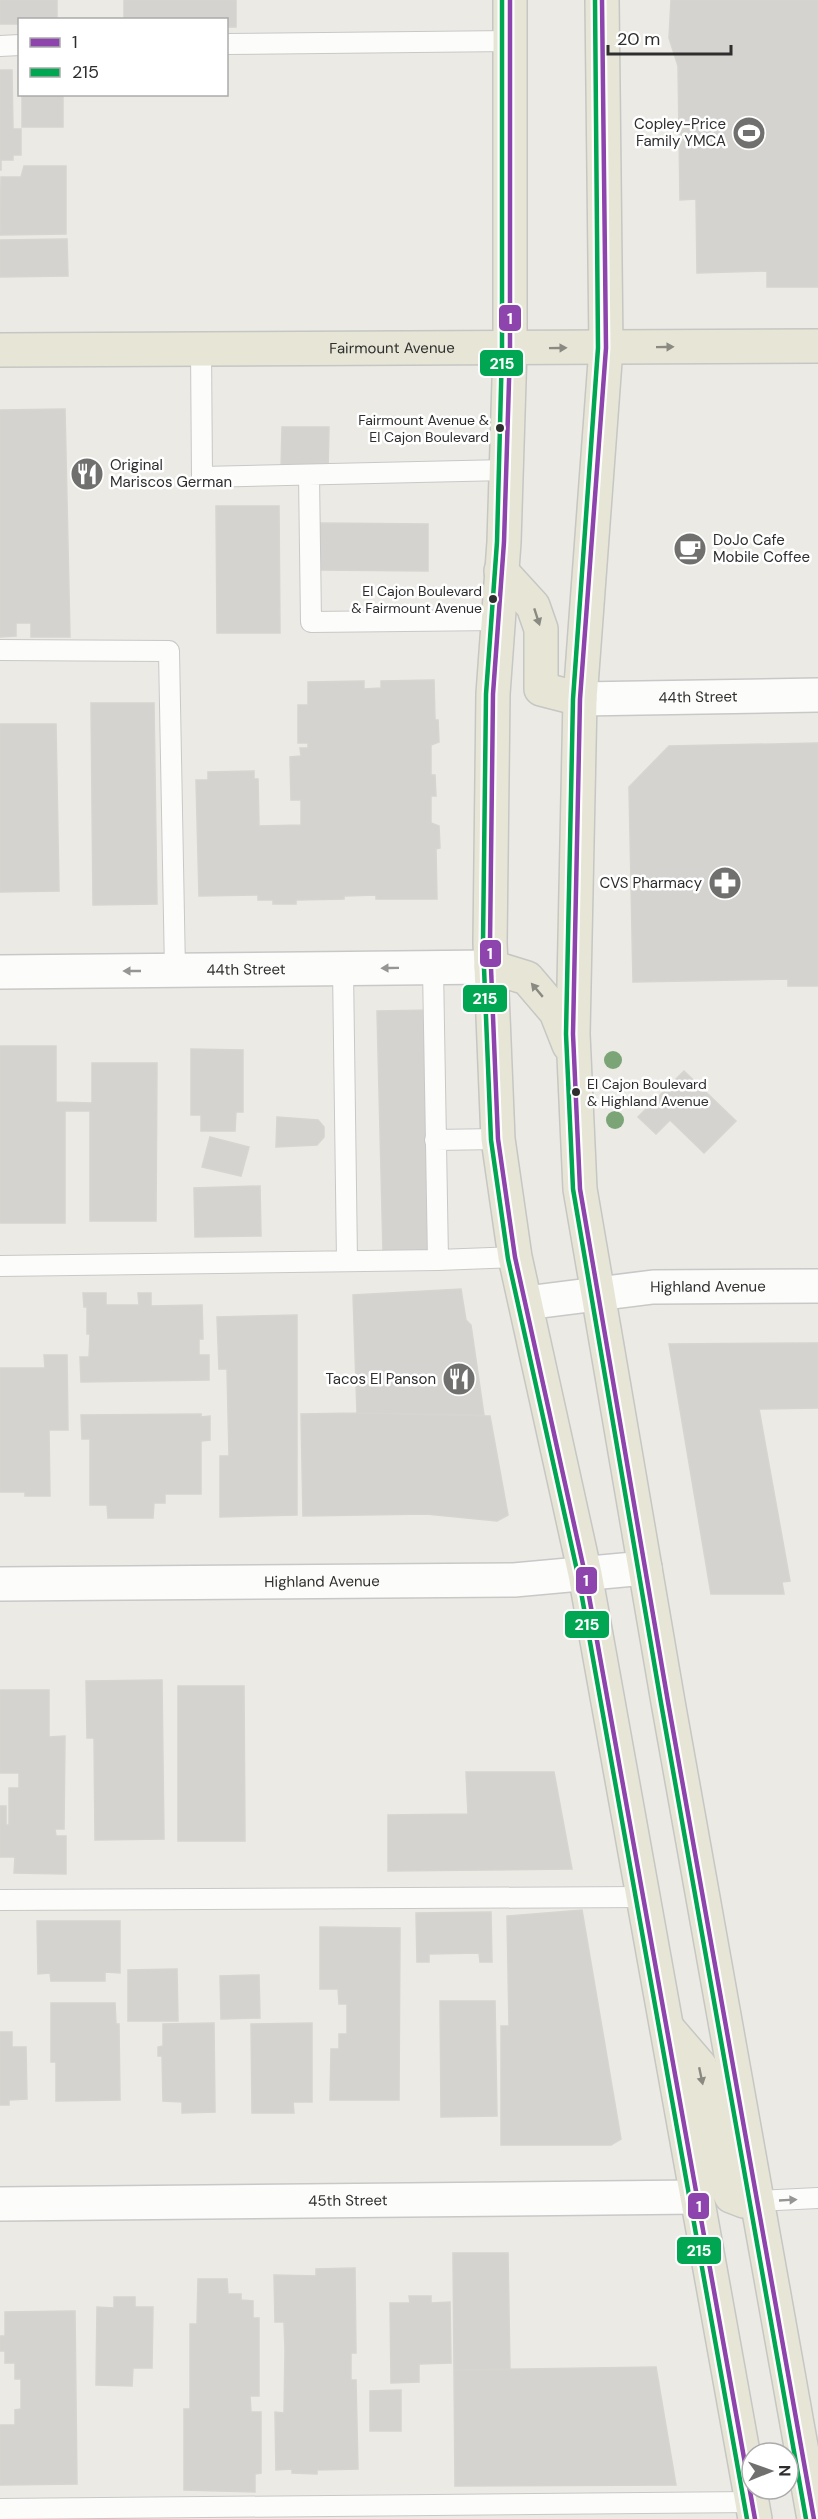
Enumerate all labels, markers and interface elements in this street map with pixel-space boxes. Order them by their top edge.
legend [18,18,228,96]
scale bar [608,18,731,56]
text: 20 m [617,27,660,51]
text: 1 [72,30,78,54]
text: 215 [72,60,99,84]
place label: Copley-Price Family YMCA [634,114,726,151]
sports icon: Copley-Price Family YMCA [731,115,767,151]
line badge: 1 [498,304,522,332]
text: 1 [507,308,513,329]
street label: Fairmount Avenue [329,338,455,358]
one-way arrow [655,342,674,352]
one-way arrow [549,343,568,353]
line badge: 215 [479,349,524,377]
text: 215 [489,353,515,374]
place label: Fairmount Avenue & El Cajon Boulevard [358,411,489,446]
marker: Fairmount Avenue & El Cajon Boulevard [494,422,506,434]
place label: Original Mariscos German [110,455,232,492]
restaurant icon: Original Mariscos German [69,456,105,492]
place label: DoJo Cafe Mobile Coffee [713,530,810,567]
cafe icon: DoJo Cafe Mobile Coffee [672,531,708,567]
place label: El Cajon Boulevard & Fairmount Avenue [351,582,482,617]
marker: El Cajon Boulevard & Fairmount Avenue [487,593,499,605]
one-way arrow [533,608,542,626]
street label: 44th Street [658,686,738,708]
pharmacy icon: CVS Pharmacy [707,865,743,901]
place label: CVS Pharmacy [599,873,703,893]
line badge: 1 [479,939,502,968]
text: 1 [487,943,493,964]
street label: 44th Street [206,959,286,980]
one-way arrow [381,963,400,973]
one-way arrow [123,966,142,976]
one-way arrow [531,983,544,998]
line badge: 215 [462,984,508,1013]
text: 215 [472,988,498,1009]
place label: El Cajon Boulevard & Highland Avenue [587,1075,709,1110]
marker: El Cajon Boulevard & Highland Avenue [570,1086,582,1098]
street label: Highland Avenue [650,1276,766,1297]
restaurant icon: Tacos El Panson [441,1361,477,1397]
place label: Tacos El Panson [326,1369,436,1389]
line badge: 1 [575,1566,598,1595]
text: 1 [583,1570,589,1591]
street label: Highland Avenue [264,1571,380,1592]
line badge: 215 [564,1610,610,1639]
text: 215 [574,1614,600,1635]
one-way arrow [697,2067,707,2085]
street label: 45th Street [308,2190,388,2211]
line badge: 1 [687,2192,710,2220]
one-way arrow [778,2195,797,2204]
text: 1 [696,2196,702,2217]
line badge: 215 [676,2236,722,2265]
text: 215 [686,2240,712,2261]
north arrow [740,2441,800,2501]
text: N [774,2465,795,2477]

